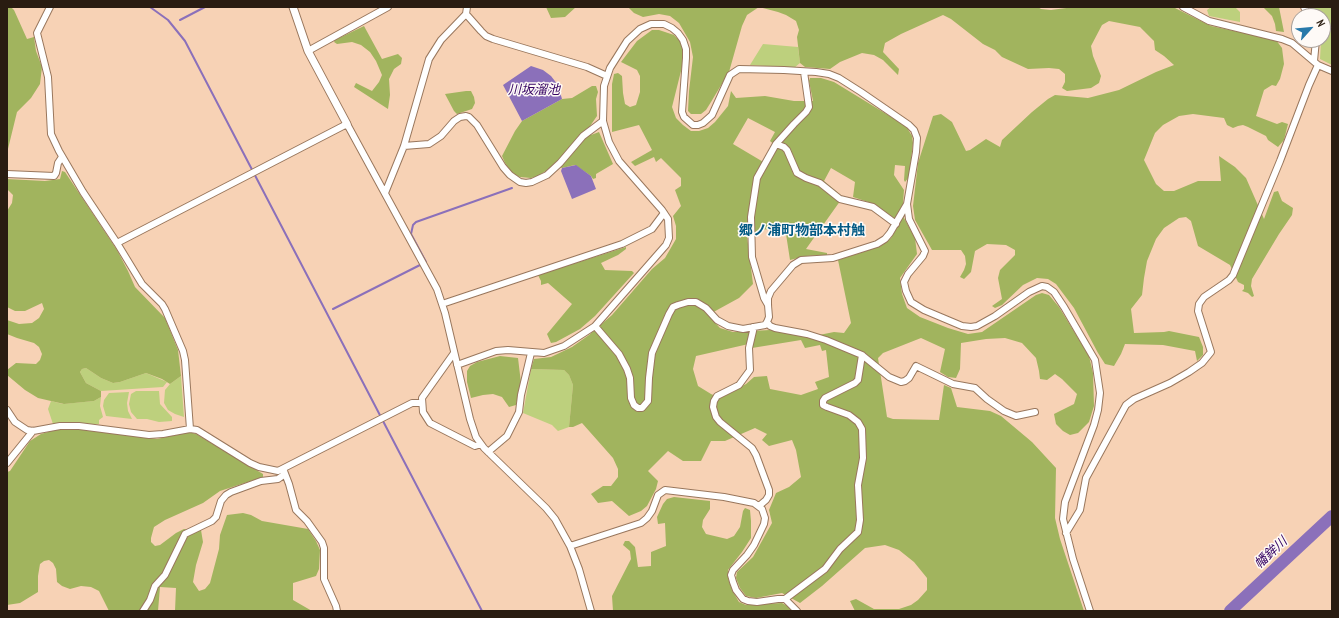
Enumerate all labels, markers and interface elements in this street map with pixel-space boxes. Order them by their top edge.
north arrow [1291,8,1331,48]
text: N [1313,17,1328,29]
water label: 川坂溜池 [508,82,560,98]
district label: 郷ノ浦町物部本村触 [739,223,865,239]
water label: 幡鉾川 [1251,534,1291,572]

